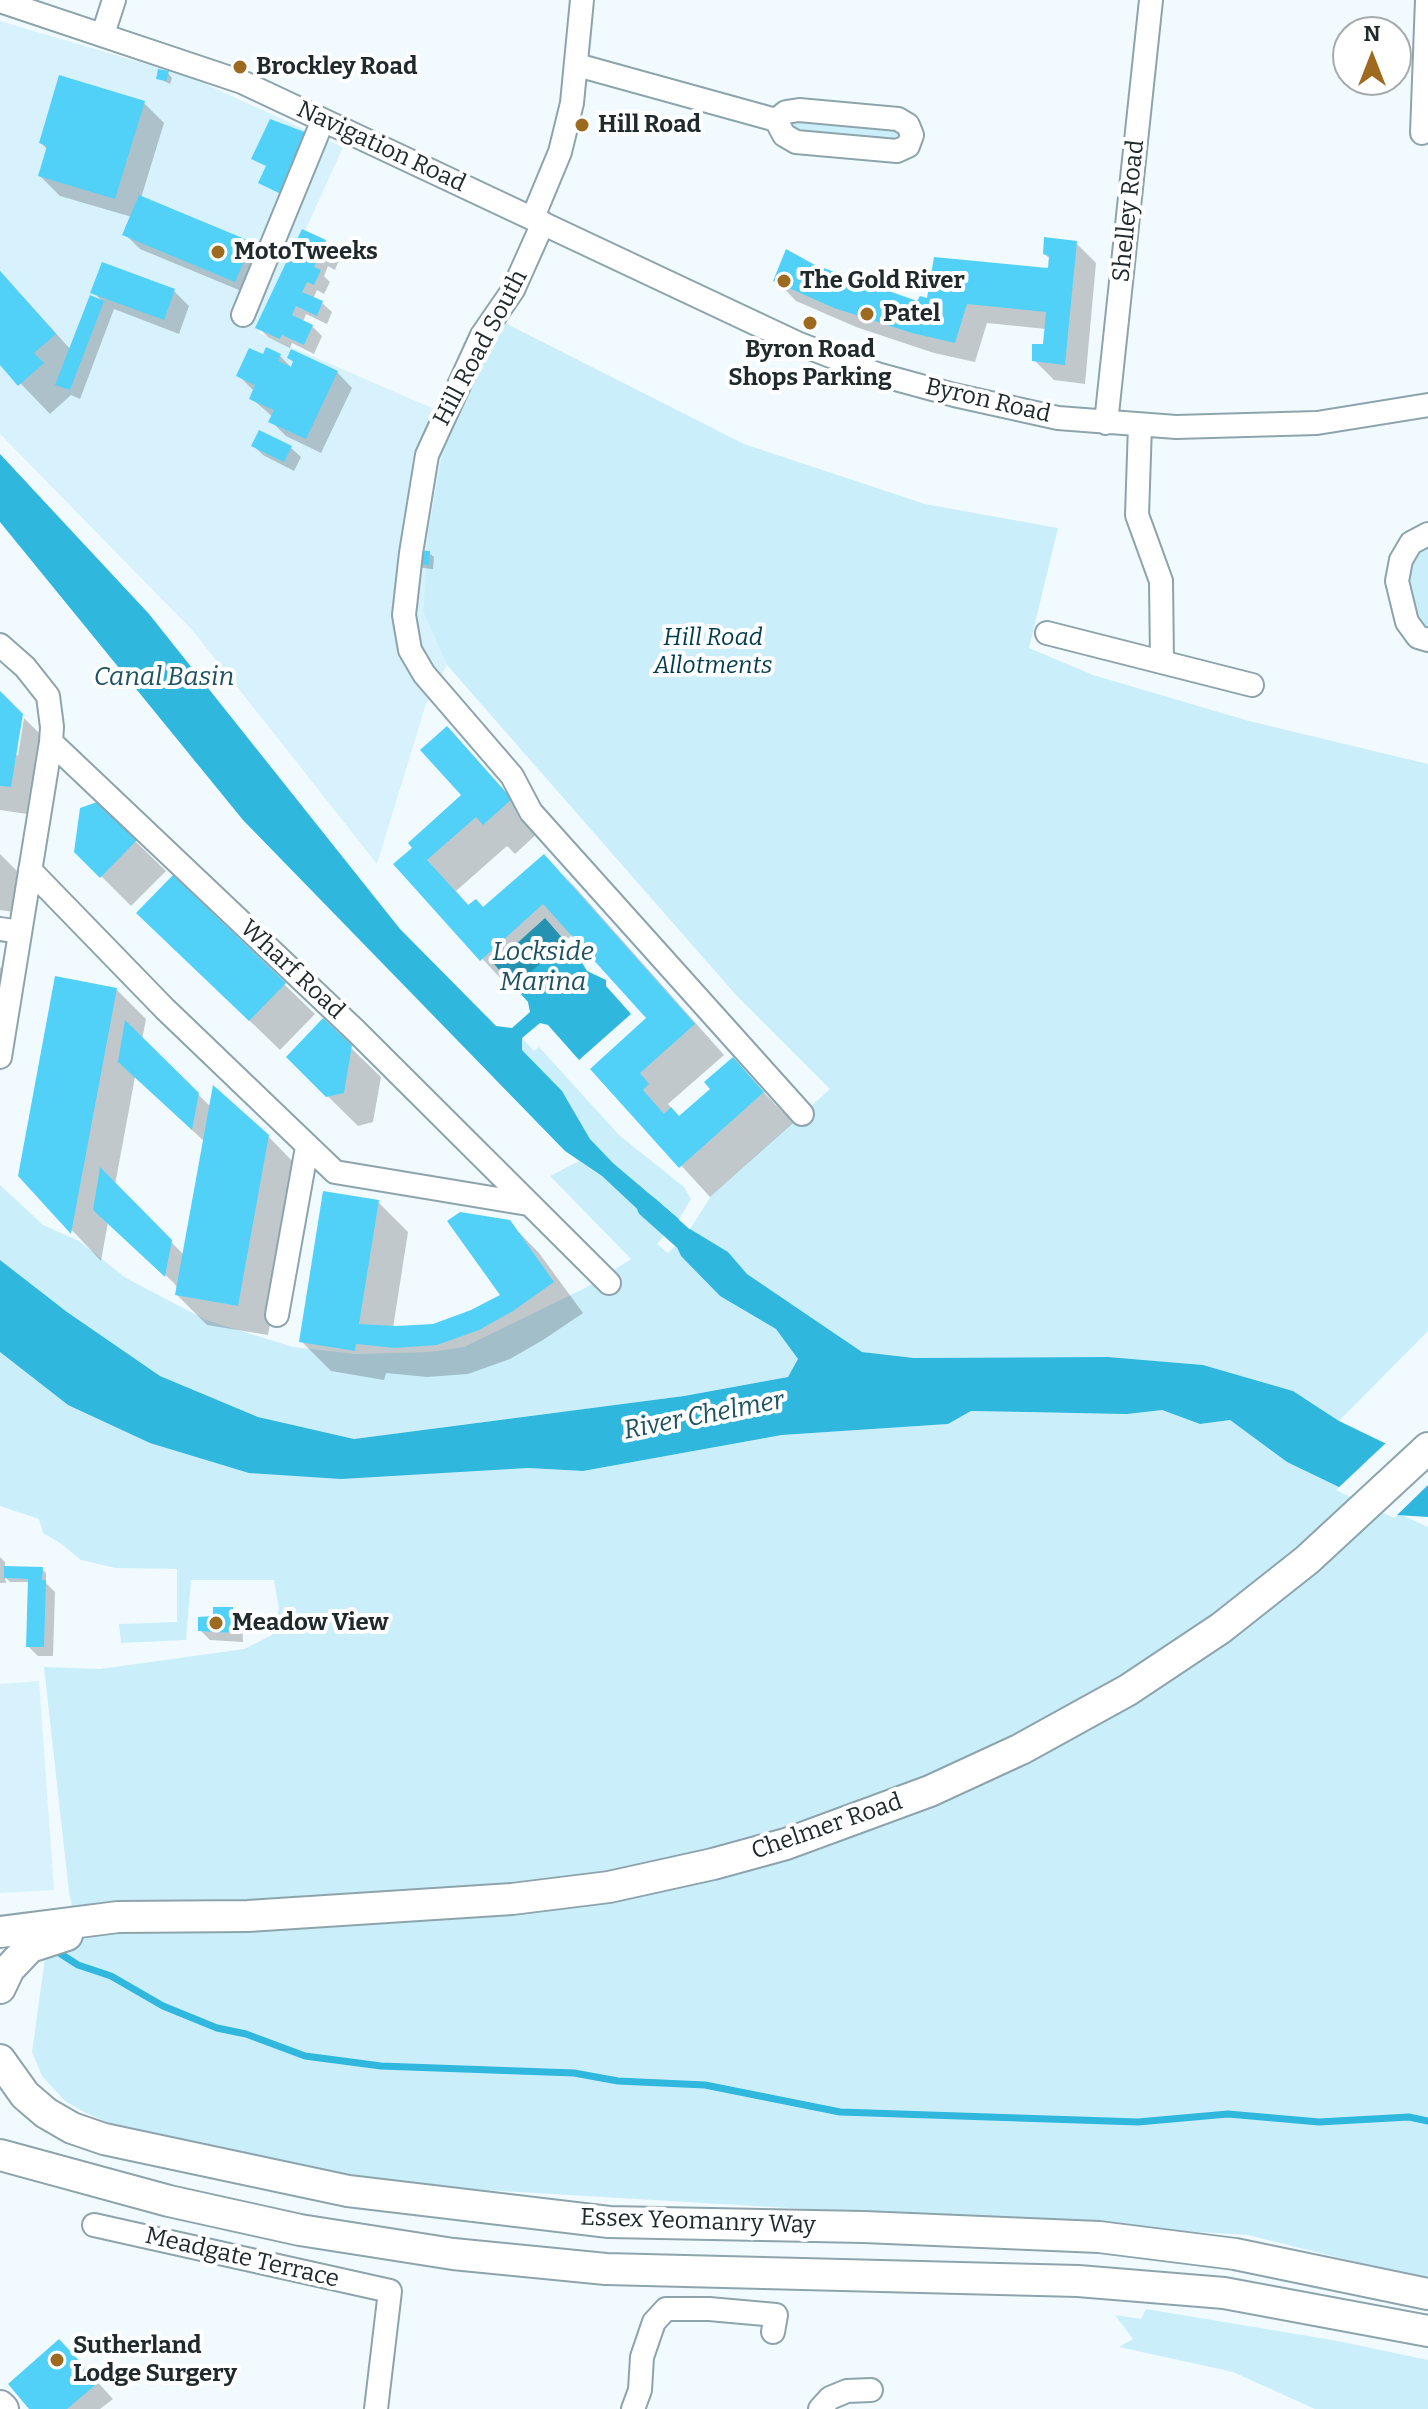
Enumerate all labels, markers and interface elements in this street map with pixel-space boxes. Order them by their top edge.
north arrow [1332,16,1412,96]
text: N [1364,20,1380,47]
place label: Brockley Road [256,53,417,81]
marker: Brockley Road [231,58,249,76]
street label: Navigation Road [292,95,470,199]
place label: Hill Road [598,111,701,139]
marker: Hill Road [573,116,591,134]
street label: Shelley Road [1107,138,1151,284]
place label: MotoTweeks [234,238,378,266]
marker: MotoTweeks [209,243,227,261]
street label: Hill Road South [428,265,534,431]
place label: The Gold River [800,267,965,295]
marker: The Gold River [775,272,793,290]
place label: Patel [883,300,940,328]
marker: Patel [858,305,876,323]
marker: Byron Road Shops Parking [801,314,819,332]
place label: Byron Road Shops Parking [728,336,892,392]
street label: Byron Road [923,373,1053,429]
park label: Hill Road Allotments [654,624,772,680]
water label: Canal Basin [94,662,234,694]
street label: Wharf Road [234,914,350,1026]
water label: Lockside Marina [492,937,594,998]
water label: River Chelmer [621,1385,787,1447]
place label: Meadow View [232,1609,388,1637]
marker: Meadow View [207,1614,225,1632]
street label: Chelmer Road [748,1788,906,1866]
street label: Essex Yeomanry Way [580,2203,816,2241]
street label: Meadgate Terrace [142,2222,342,2294]
place label: Sutherland Lodge Surgery [73,2332,237,2388]
marker: Sutherland Lodge Surgery [48,2351,66,2369]

